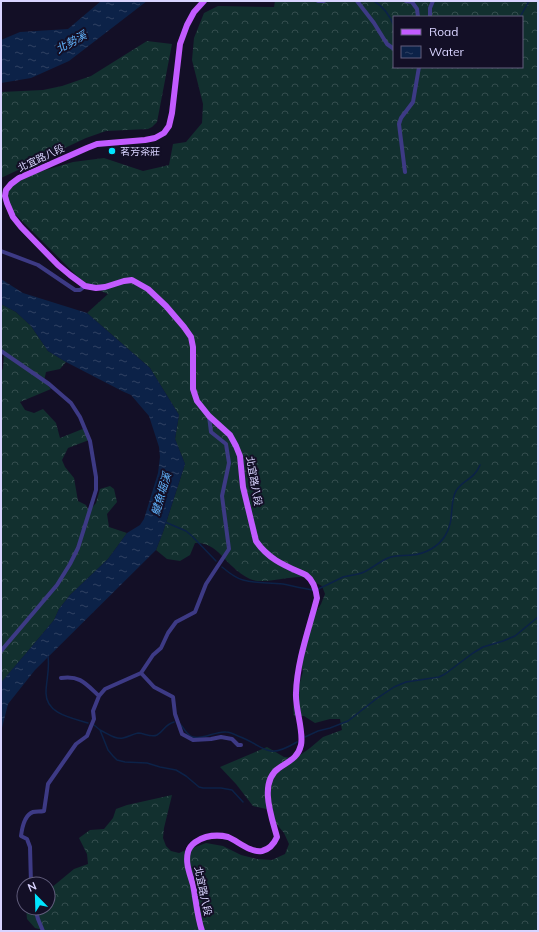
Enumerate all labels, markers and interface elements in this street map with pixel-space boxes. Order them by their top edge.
legend [393,16,523,68]
text: Road [429,24,458,39]
water label: 北勢溪 [53,27,91,56]
text: Water [429,44,465,59]
street label: 北宜路八段 [16,142,66,174]
place label: 茗芳茶莊 [120,145,160,158]
marker: 茗芳茶莊 [107,146,117,156]
street label: 北宜路八段 [243,455,265,507]
water label: 𩻸魚堀溪 [148,469,174,517]
street label: 北宜路八段 [191,865,215,917]
north arrow [16,876,56,916]
text: N [26,879,39,895]

